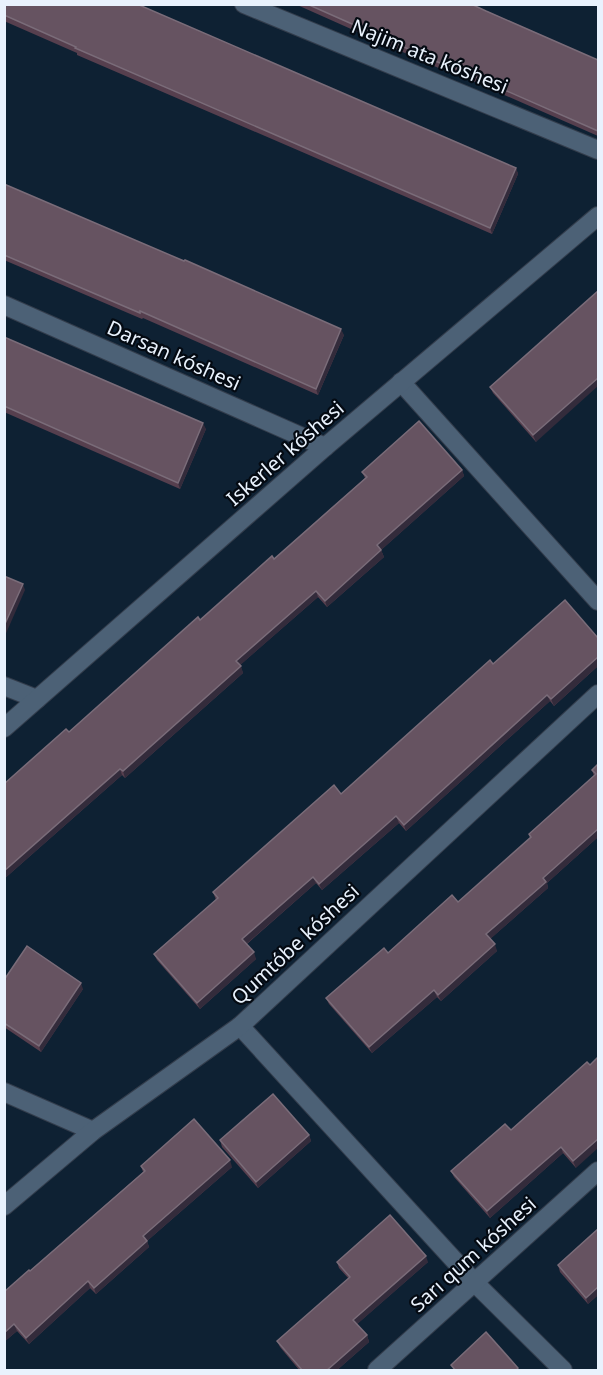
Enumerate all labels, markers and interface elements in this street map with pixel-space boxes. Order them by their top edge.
street label: Najim ata kóshesi [348,12,512,100]
street label: Darsan kóshesi [103,314,245,396]
street label: Iskerler kóshesi [221,395,349,511]
street label: Qumtóbe kóshesi [225,878,365,1010]
street label: Sarı qum kóshesi [404,1190,542,1318]

